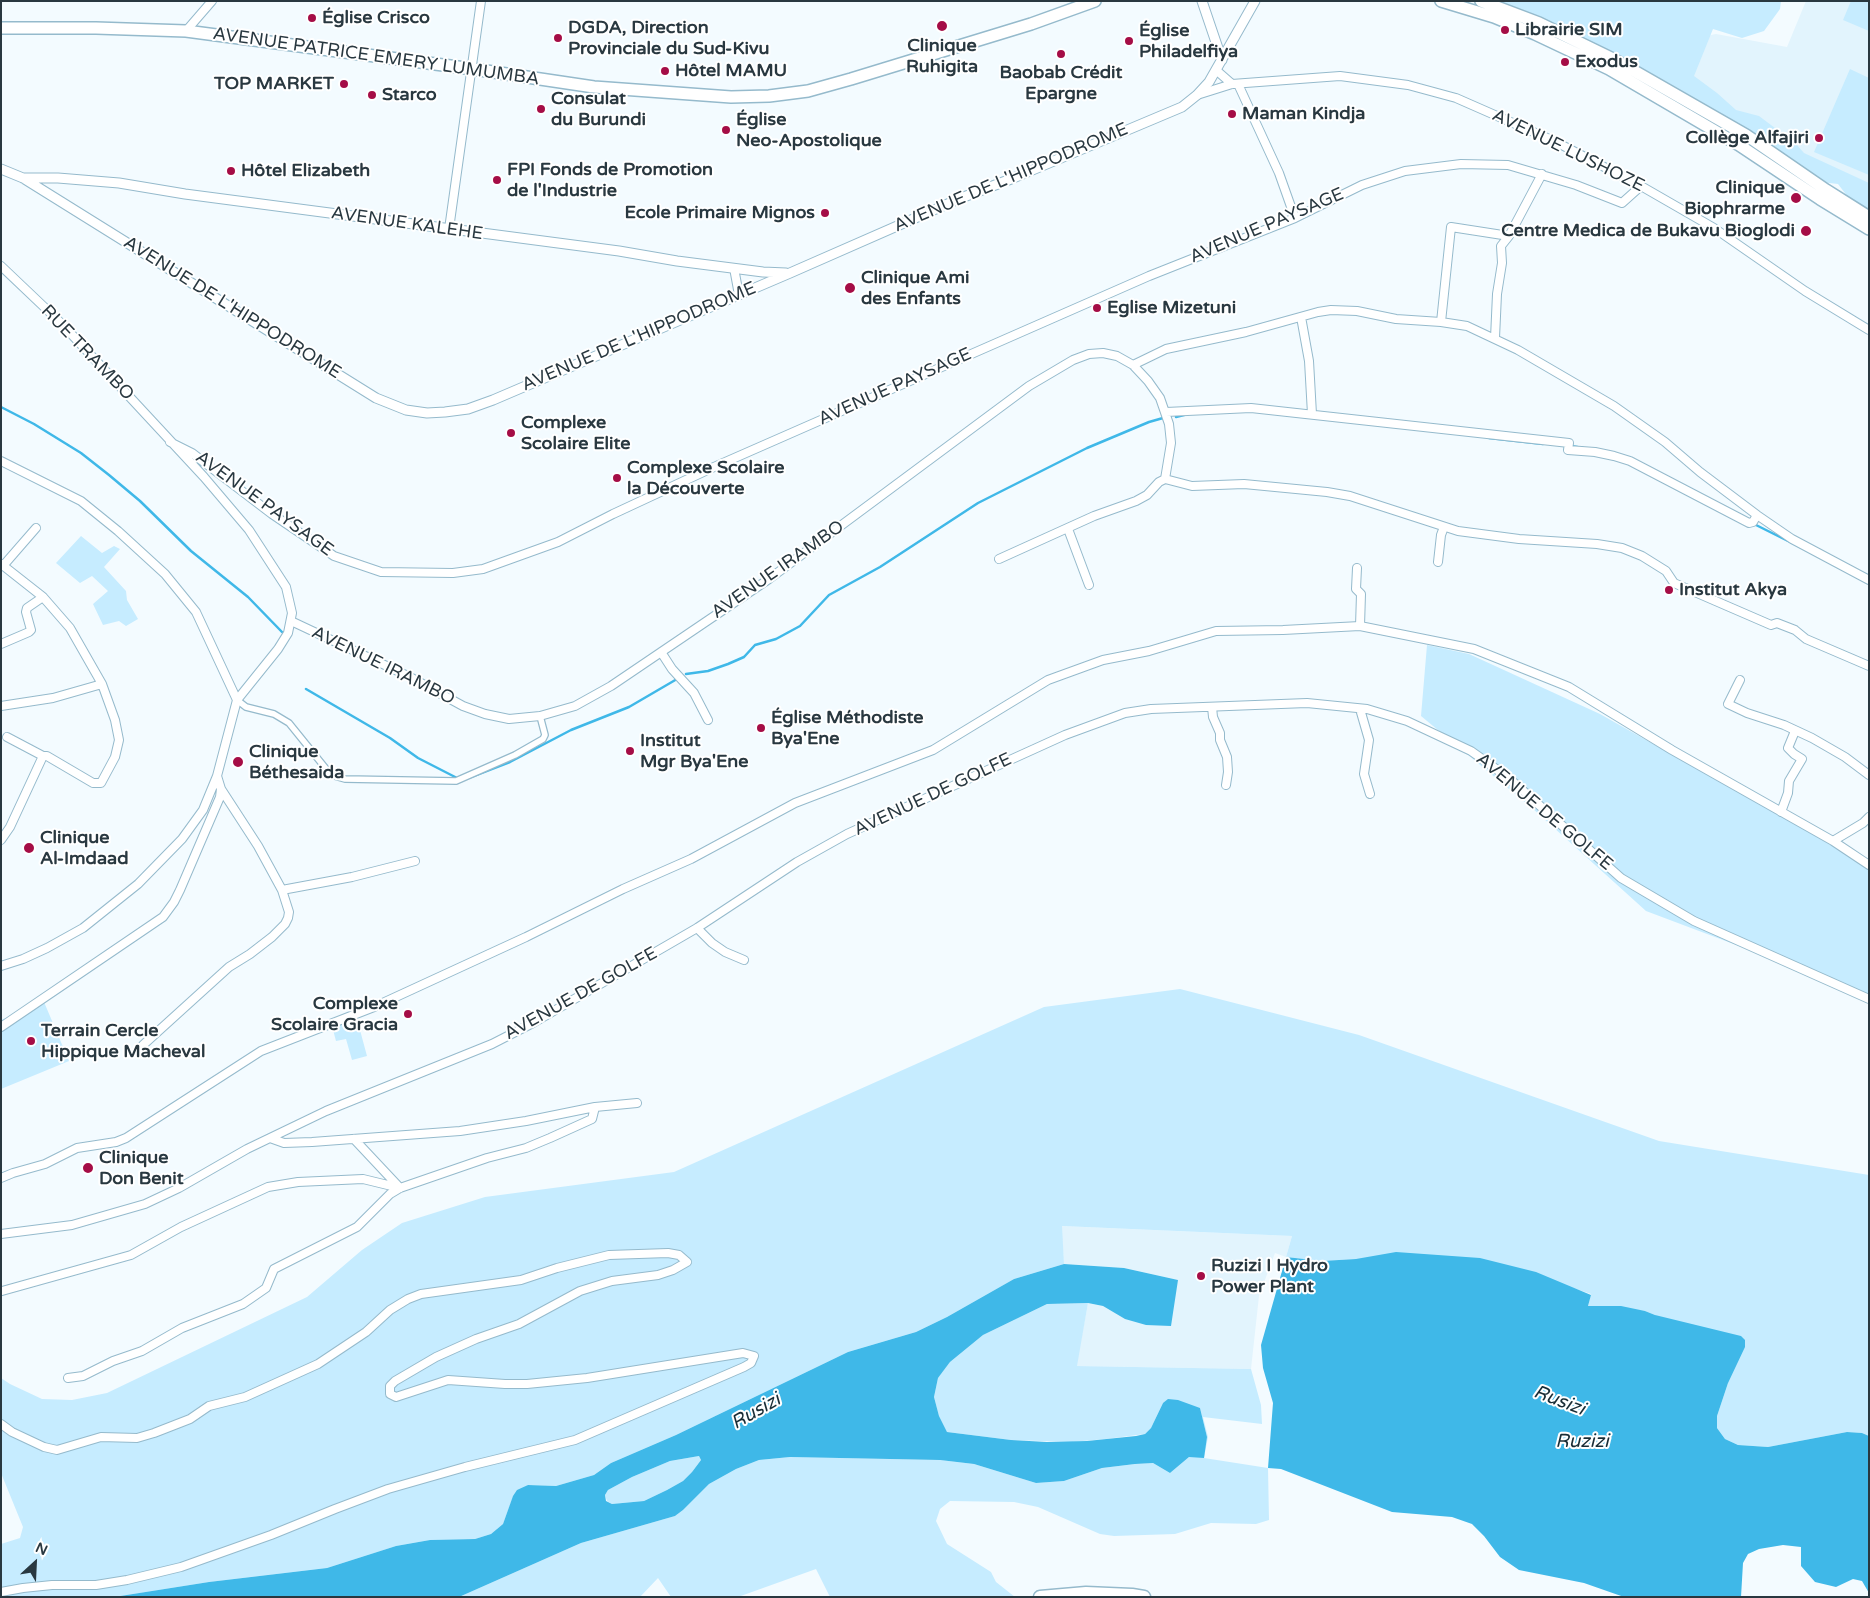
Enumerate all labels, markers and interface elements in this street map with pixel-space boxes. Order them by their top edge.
place label: Église Crisco [322,7,430,29]
marker: Église Crisco [306,12,318,24]
place label: DGDA, Direction Provinciale du Sud-Kivu [568,17,769,59]
marker: Clinique Ruhigita [935,19,949,33]
place label: Librairie SIM [1515,19,1623,41]
place label: Église Philadelfiya [1139,20,1238,62]
street label: AVENUE PATRICE EMERY LUMUMBA [211,23,541,91]
marker: Librairie SIM [1499,24,1511,36]
marker: DGDA, Direction Provinciale du Sud-Kivu [552,32,564,44]
place label: Clinique Ruhigita [906,35,978,78]
marker: Église Philadelfiya [1123,35,1135,47]
marker: Baobab Crédit Epargne [1055,48,1067,60]
place label: Exodus [1575,51,1638,73]
marker: Exodus [1559,56,1571,68]
place label: Hôtel MAMU [675,60,787,82]
place label: Baobab Crédit Epargne [1000,62,1122,104]
marker: Hôtel MAMU [659,65,671,77]
place label: TOP MARKET [214,73,334,95]
marker: TOP MARKET [338,78,350,90]
place label: Starco [382,84,437,106]
place label: Consulat du Burundi [551,88,646,130]
marker: Starco [366,89,378,101]
marker: Consulat du Burundi [535,103,547,115]
place label: Maman Kindja [1242,103,1365,125]
street label: AVENUE LUSHOZE [1488,105,1648,197]
marker: Maman Kindja [1226,108,1238,120]
place label: Église Neo-Apostolique [736,109,882,152]
street label: AVENUE DE L'HIPPODROME [891,119,1131,237]
marker: Église Neo-Apostolique [720,124,732,136]
place label: Collège Alfajiri [1686,127,1809,149]
marker: Collège Alfajiri [1813,132,1825,144]
place label: FPI Fonds de Promotion de l'Industrie [507,159,713,202]
place label: Hôtel Elizabeth [241,160,370,182]
marker: Hôtel Elizabeth [225,165,237,177]
marker: FPI Fonds de Promotion de l'Industrie [491,174,503,186]
place label: Clinique Biophrarme [1684,177,1785,220]
street label: AVENUE PAYSAGE [1187,184,1347,268]
marker: Clinique Biophrarme [1789,191,1803,205]
place label: Ecole Primaire Mignos [624,202,815,224]
street label: AVENUE KALEHE [330,203,484,245]
marker: Ecole Primaire Mignos [819,207,831,219]
place label: Centre Medica de Bukavu Bioglodi [1501,220,1795,242]
marker: Centre Medica de Bukavu Bioglodi [1799,224,1813,238]
street label: AVENUE DE L'HIPPODROME [119,232,345,384]
place label: Clinique Ami des Enfants [861,267,969,310]
street label: AVENUE DE L'HIPPODROME [519,278,759,396]
marker: Clinique Ami des Enfants [843,281,857,295]
place label: Eglise Mizetuni [1107,297,1236,319]
street label: RUE TRAMBO [36,301,138,405]
marker: Eglise Mizetuni [1091,302,1103,314]
street label: AVENUE PAYSAGE [815,344,975,430]
place label: Complexe Scolaire Elite [521,412,631,454]
marker: Complexe Scolaire Elite [505,427,517,439]
street label: AVENUE PAYSAGE [191,447,337,561]
place label: Complexe Scolaire la Découverte [627,457,784,499]
marker: Complexe Scolaire la Découverte [611,472,623,484]
street label: AVENUE IRAMBO [708,516,848,624]
place label: Institut Akya [1679,579,1787,601]
marker: Institut Akya [1663,584,1675,596]
street label: AVENUE IRAMBO [308,622,458,710]
place label: Église Méthodiste Bya'Ene [771,707,924,750]
marker: Église Méthodiste Bya'Ene [755,722,767,734]
place label: Institut Mgr Bya'Ene [640,730,748,772]
place label: Clinique Béthesaida [249,741,344,784]
marker: Institut Mgr Bya'Ene [624,745,636,757]
street label: AVENUE DE GOLFE [851,749,1015,841]
street label: AVENUE DE GOLFE [1471,749,1617,875]
marker: Clinique Béthesaida [231,755,245,769]
place label: Clinique Al-Imdaad [40,827,128,870]
marker: Clinique Al-Imdaad [22,841,36,855]
street label: AVENUE DE GOLFE [501,943,661,1045]
place label: Complexe Scolaire Gracia [271,993,398,1036]
marker: Complexe Scolaire Gracia [402,1008,414,1020]
place label: Terrain Cercle Hippique Macheval [41,1020,205,1062]
marker: Terrain Cercle Hippique Macheval [25,1035,37,1047]
place label: Clinique Don Benit [99,1147,184,1190]
marker: Clinique Don Benit [81,1161,95,1175]
place label: Ruzizi I Hydro Power Plant [1211,1255,1328,1298]
marker: Ruzizi I Hydro Power Plant [1195,1270,1207,1282]
water label: Rusizi [1530,1381,1588,1421]
water label: Rusizi [727,1389,785,1435]
water label: Ruzizi [1555,1431,1609,1453]
north arrow [10,1538,60,1588]
text: N [33,1539,50,1559]

